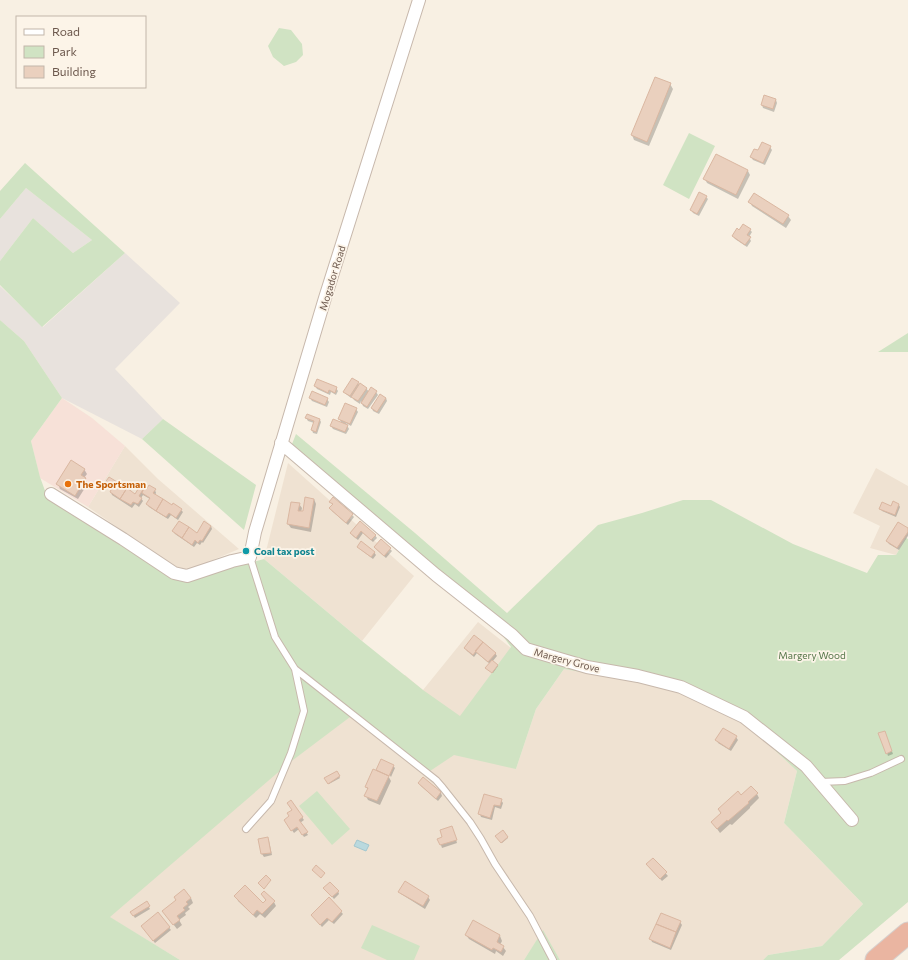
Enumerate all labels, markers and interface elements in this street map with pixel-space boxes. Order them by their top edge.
legend [16,16,146,88]
text: Road [52,24,80,38]
text: Park [52,44,78,58]
text: Building [52,64,96,78]
street label: Mogador Road [316,244,348,312]
place label: The Sportsman [76,478,146,490]
marker: The Sportsman [63,479,73,489]
place label: Coal tax post [254,545,314,557]
marker: Coal tax post [241,546,251,556]
street label: Margery Grove [533,645,601,675]
park label: Margery Wood [778,649,846,661]

